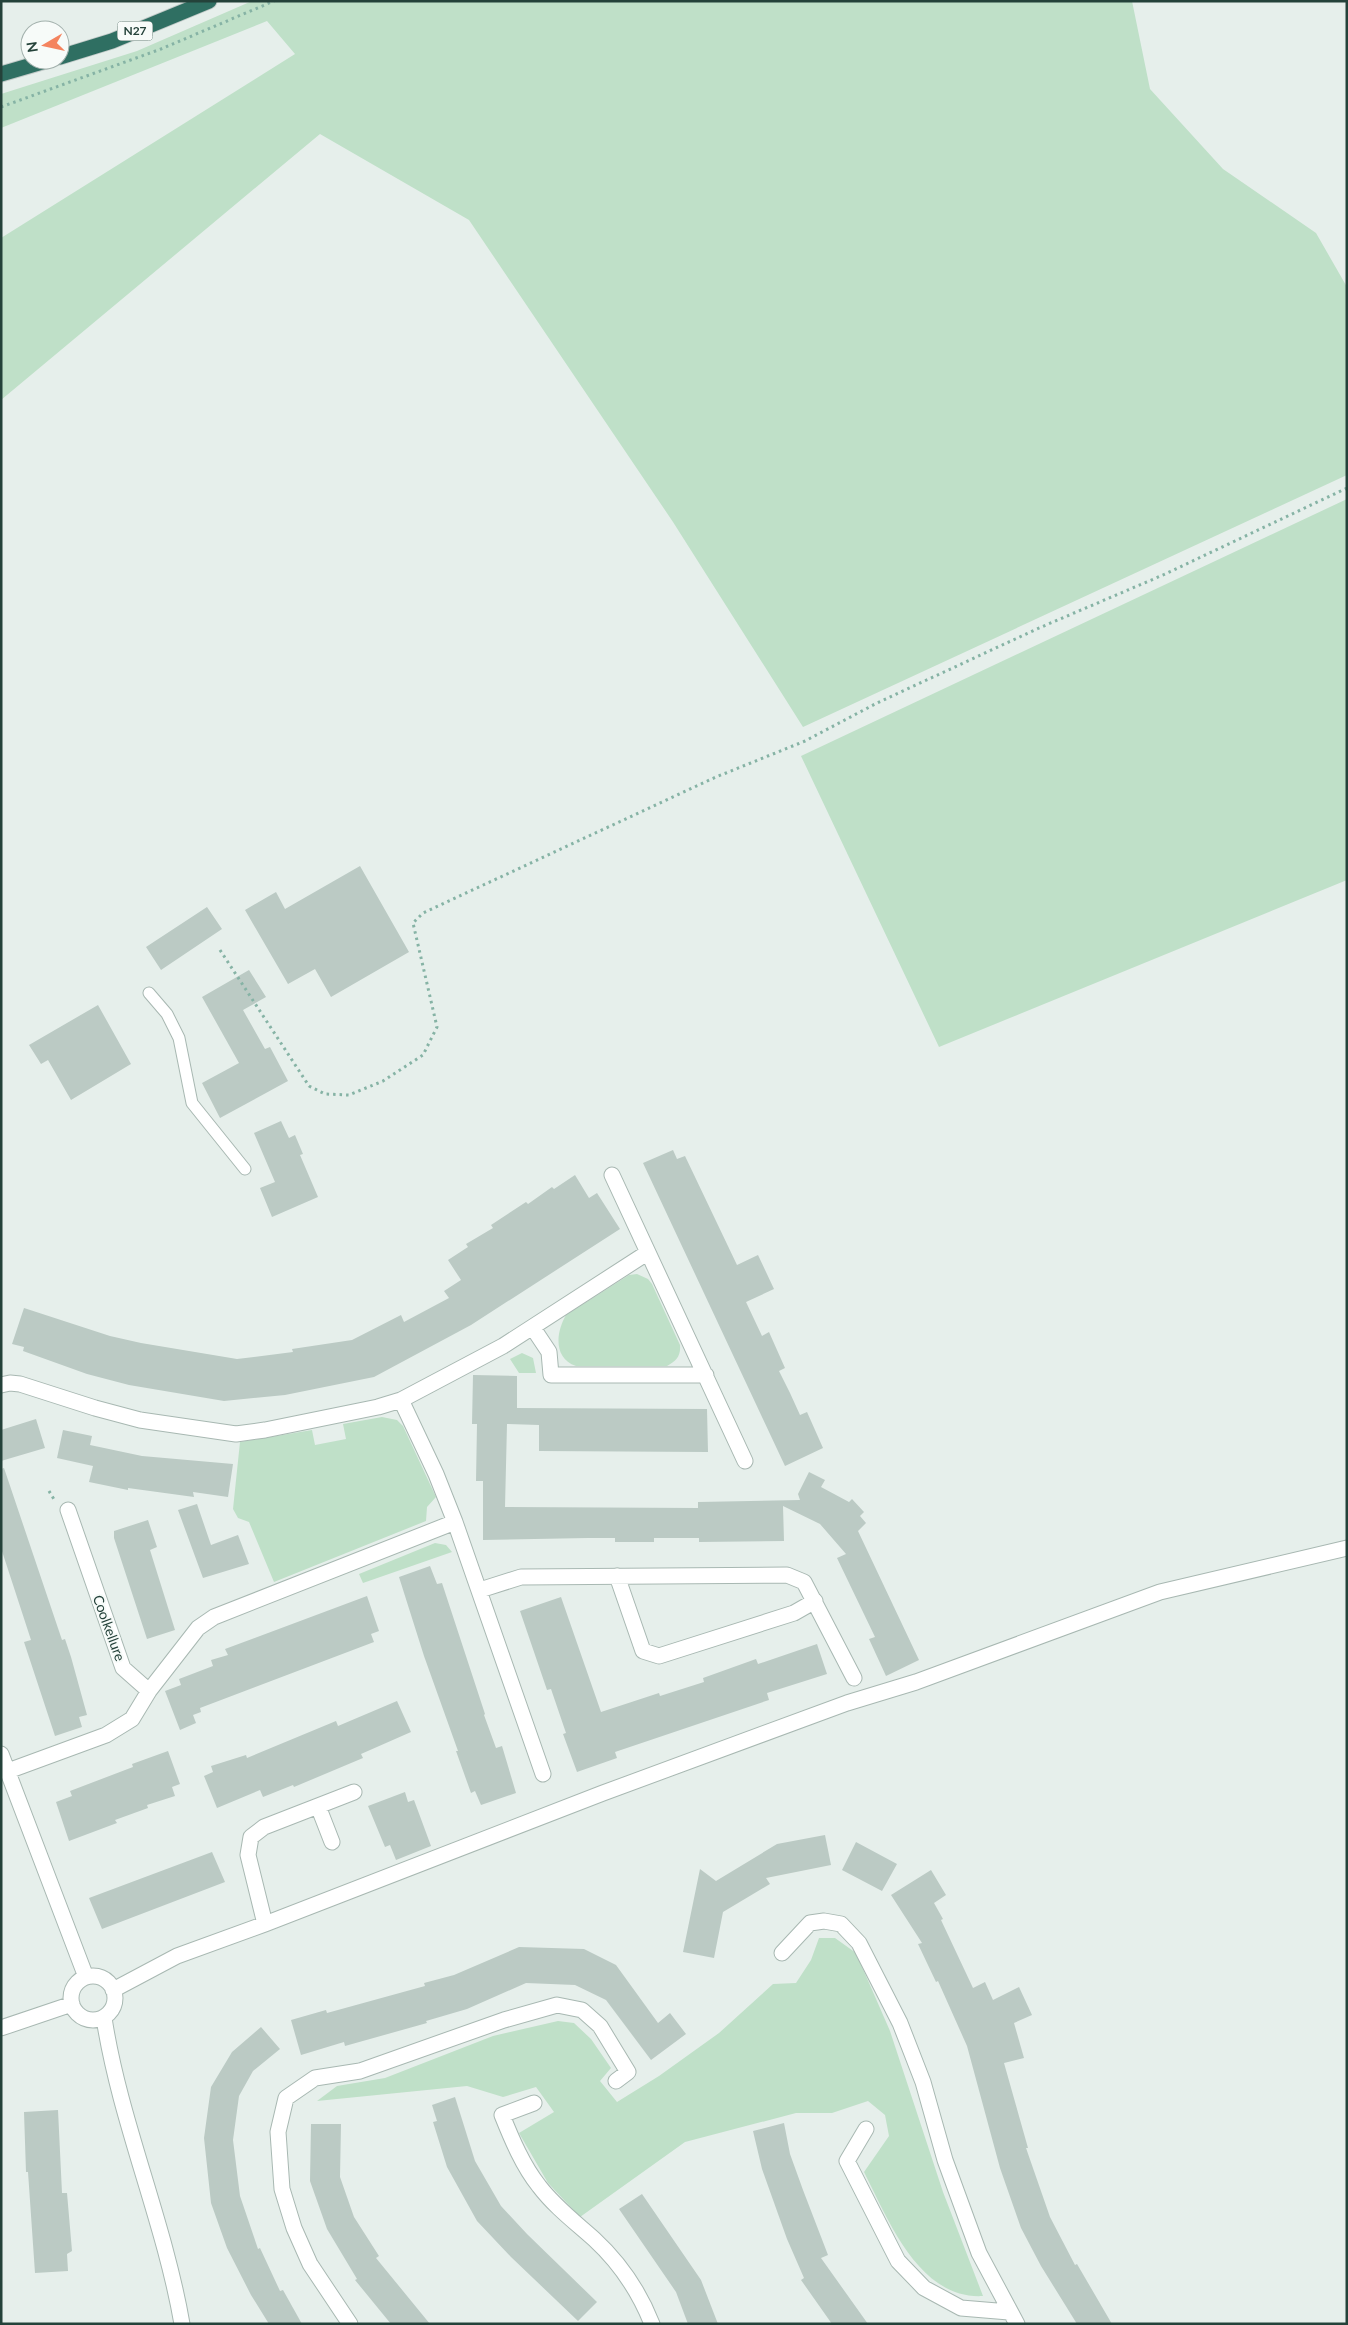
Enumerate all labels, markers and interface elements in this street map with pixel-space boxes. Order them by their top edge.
north arrow [20,20,70,70]
road number: N27 [118,22,152,40]
text: N [22,40,41,54]
street label: Coolkellure [90,1592,129,1663]

